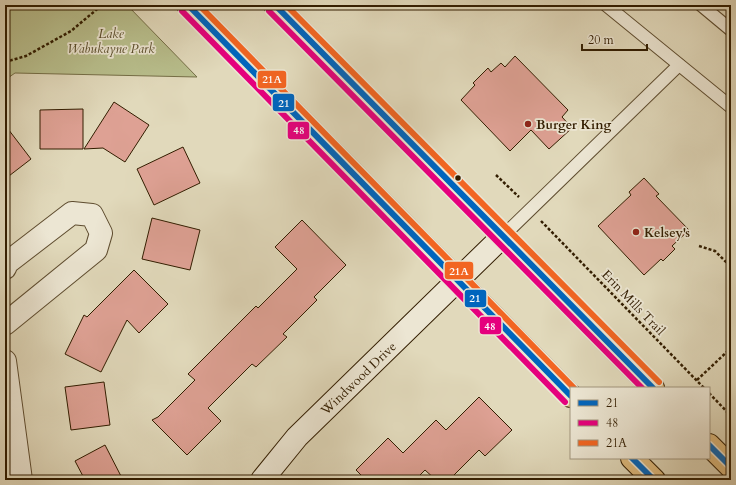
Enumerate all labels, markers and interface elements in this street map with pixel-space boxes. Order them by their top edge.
park label: Lake Wabukayne Park [67,25,155,58]
scale bar [582,26,647,52]
text: 20 m [588,32,615,48]
line badge: 21A [257,70,287,89]
text: 21A [262,72,282,87]
line badge: 21 [272,93,295,112]
text: 21 [278,96,290,111]
place label: Burger King [536,116,611,134]
marker: Burger King [523,119,533,129]
line badge: 48 [287,121,310,140]
text: 48 [293,123,305,138]
unlabelled marker [453,173,463,183]
place label: Kelsey's [644,224,690,242]
marker: Kelsey's [631,227,641,237]
line badge: 21A [444,261,474,280]
text: 21A [449,264,469,279]
street label: Erin Mills Trail [597,266,670,340]
line badge: 21 [464,289,487,308]
text: 21 [469,291,481,306]
line badge: 48 [479,316,502,335]
text: 48 [484,319,496,334]
street label: Windwood Drive [316,338,400,420]
legend [570,387,710,459]
text: 21 [606,395,618,411]
text: 48 [606,415,618,431]
text: 21A [606,435,627,451]

